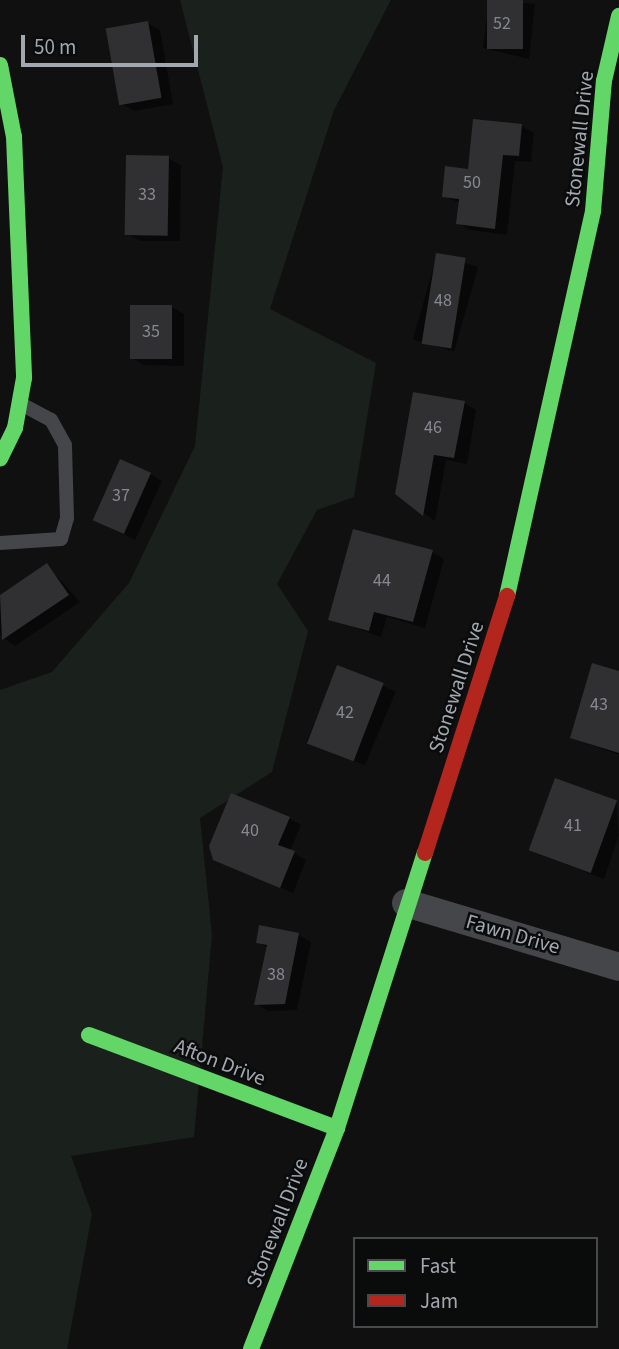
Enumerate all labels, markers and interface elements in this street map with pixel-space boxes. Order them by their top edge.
house number: 52 [493,13,511,35]
scale bar [24,21,201,65]
text: 50 m [34,32,76,62]
street label: Stonewall Drive [559,70,599,208]
house number: 50 [463,172,481,194]
house number: 33 [138,184,156,206]
house number: 48 [434,290,452,312]
house number: 35 [142,321,160,343]
house number: 46 [424,417,442,439]
house number: 37 [112,485,130,507]
house number: 44 [373,570,391,592]
street label: Stonewall Drive [423,618,489,756]
house number: 43 [590,694,608,716]
house number: 42 [336,702,354,724]
house number: 41 [564,815,582,837]
house number: 40 [241,820,259,842]
street label: Fawn Drive [463,909,563,959]
house number: 38 [267,964,285,986]
street label: Afton Drive [171,1033,269,1091]
street label: Stonewall Drive [241,1155,313,1291]
legend [353,1237,598,1328]
text: Fast [420,1251,456,1281]
text: Jam [420,1286,458,1316]

